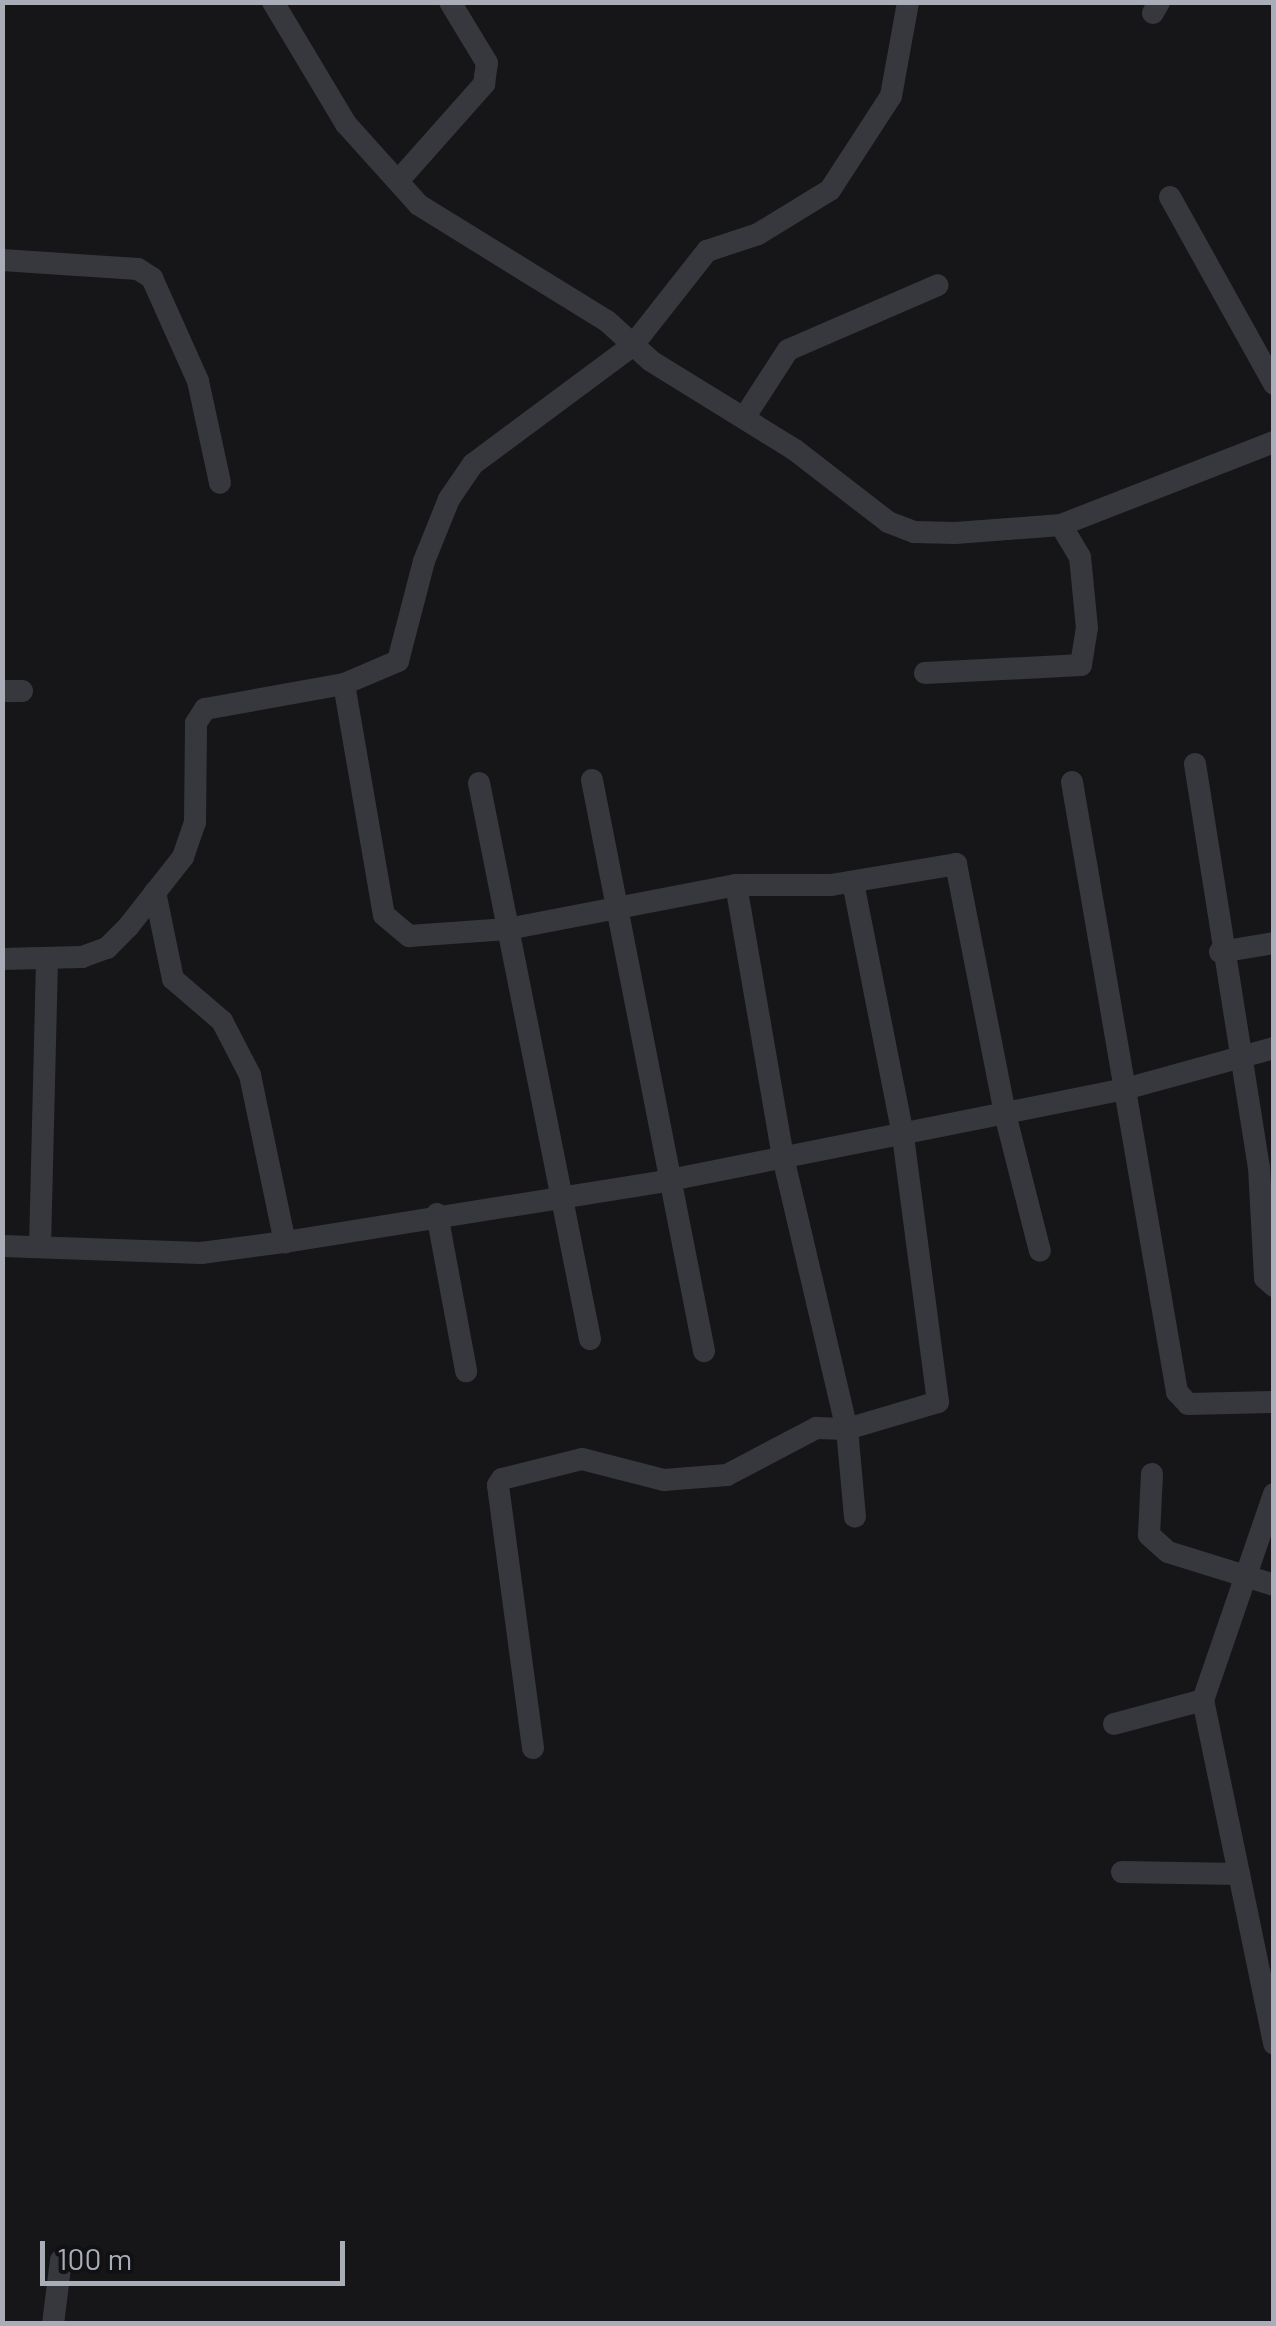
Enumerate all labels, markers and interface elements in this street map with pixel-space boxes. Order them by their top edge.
scale bar [45,2221,350,2283]
text: 100 m [57,2240,132,2276]

